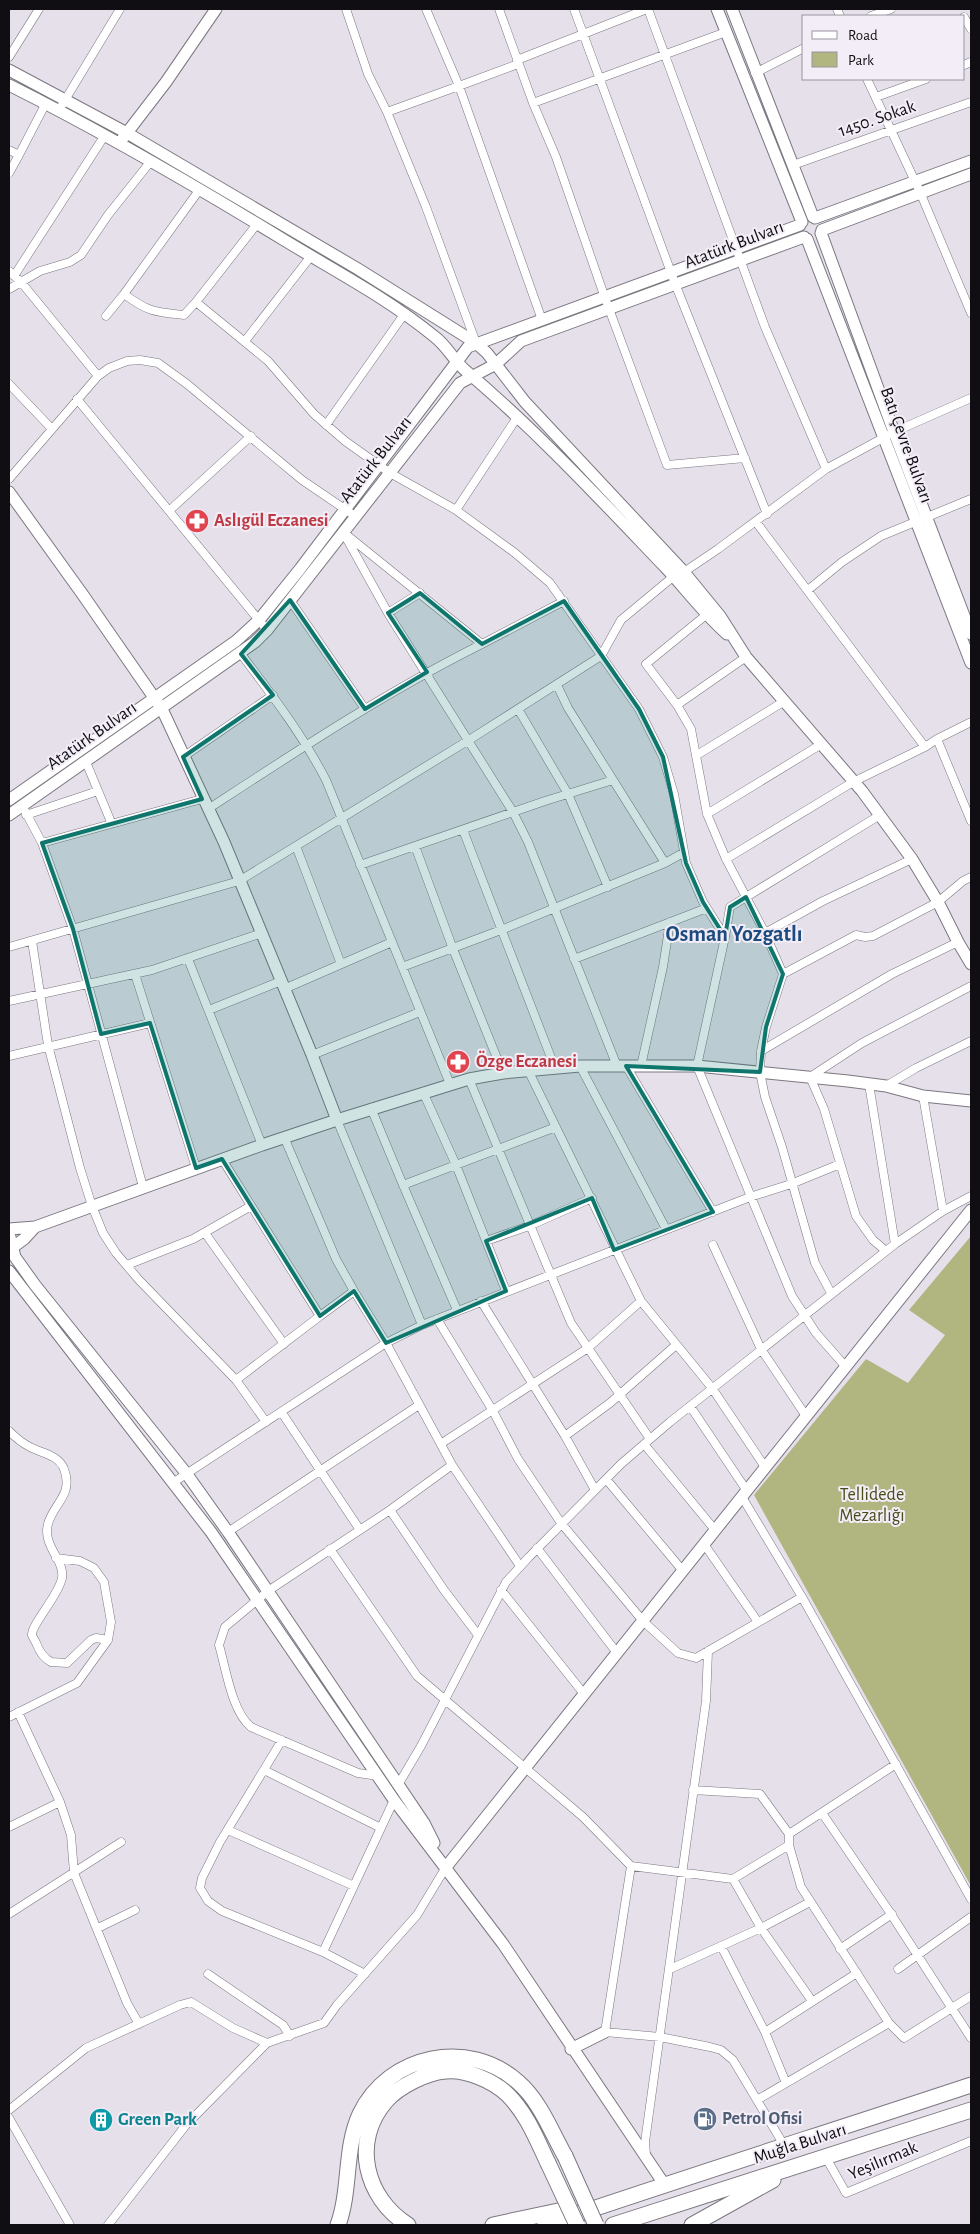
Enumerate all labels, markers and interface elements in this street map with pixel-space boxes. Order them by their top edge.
legend [802,15,965,80]
text: Road [848,28,878,43]
text: Park [848,53,874,68]
street label: 1450. Sokak [836,97,919,141]
street label: Atatürk Bulvarı [682,218,786,272]
street label: Batı Çevre Bulvarı [877,385,935,505]
street label: Atatürk Bulvarı [337,413,415,507]
pharmacy icon: Aslıgül Eczanesi [184,508,210,534]
place label: Aslıgül Eczanesi [214,512,329,530]
street label: Atatürk Bulvarı [44,699,140,773]
district label: Osman Yozgatlı [666,923,802,945]
pharmacy icon: Özge Eczanesi [445,1049,471,1075]
place label: Özge Eczanesi [476,1050,577,1071]
park label: Tellidede Mezarlığı [839,1486,905,1525]
fuel station icon: Petrol Ofisi [692,2106,718,2132]
building icon: Green Park [88,2107,114,2133]
place label: Petrol Ofisi [722,2110,803,2128]
place label: Green Park [118,2111,197,2129]
street label: Muğla Bulvarı [751,2121,849,2167]
street label: Yeşilırmak [846,2138,921,2184]

